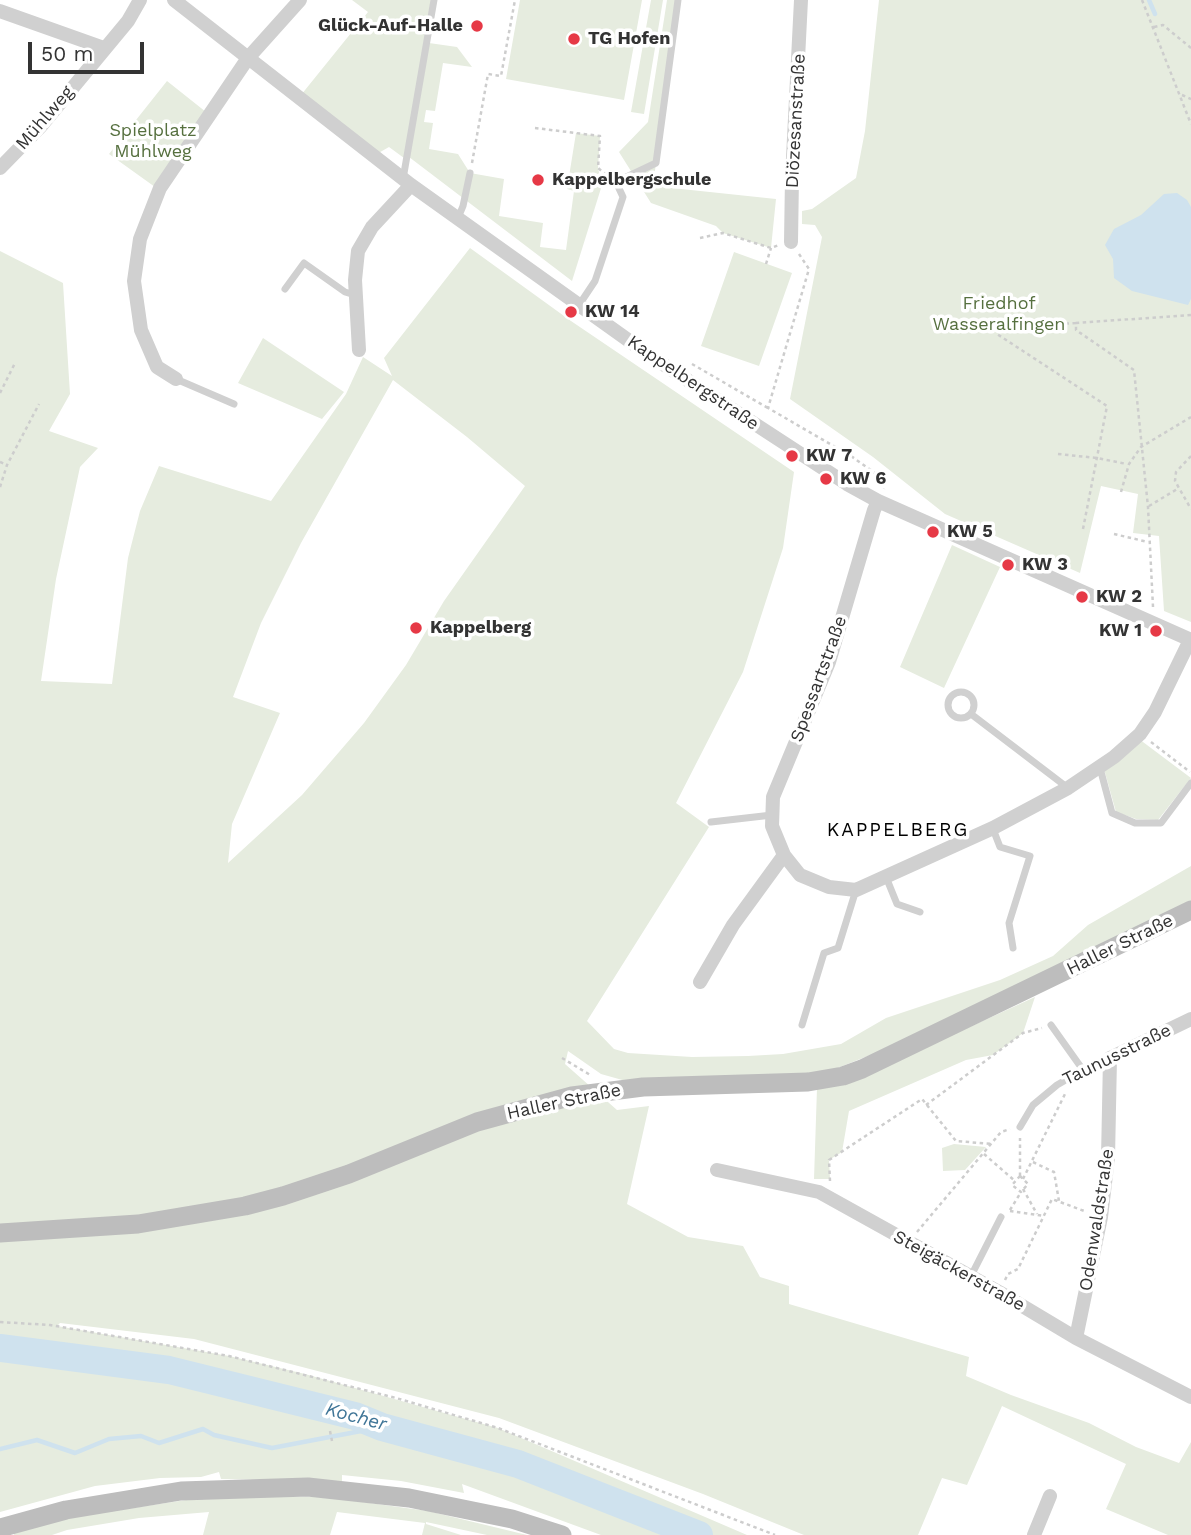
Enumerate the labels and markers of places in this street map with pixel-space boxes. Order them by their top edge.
place label: Glück-Auf-Halle [318,15,463,37]
marker: Glück-Auf-Halle [469,18,485,34]
place label: TG Hofen [588,28,670,50]
marker: TG Hofen [566,31,582,47]
place label: Kappelbergschule [552,169,711,191]
marker: Kappelbergschule [530,172,546,188]
place label: KW 14 [585,301,640,323]
marker: KW 14 [563,304,579,320]
place label: KW 7 [806,445,852,467]
marker: KW 7 [784,448,800,464]
place label: KW 6 [840,468,886,490]
marker: KW 6 [818,471,834,487]
place label: KW 5 [947,521,993,543]
marker: KW 5 [925,524,941,540]
place label: KW 3 [1022,554,1068,576]
marker: KW 3 [1000,557,1016,573]
place label: KW 2 [1096,586,1142,608]
marker: KW 2 [1074,589,1090,605]
place label: Kappelberg [430,617,531,639]
marker: Kappelberg [408,620,424,636]
place label: KW 1 [1099,620,1142,642]
marker: KW 1 [1148,623,1164,639]

